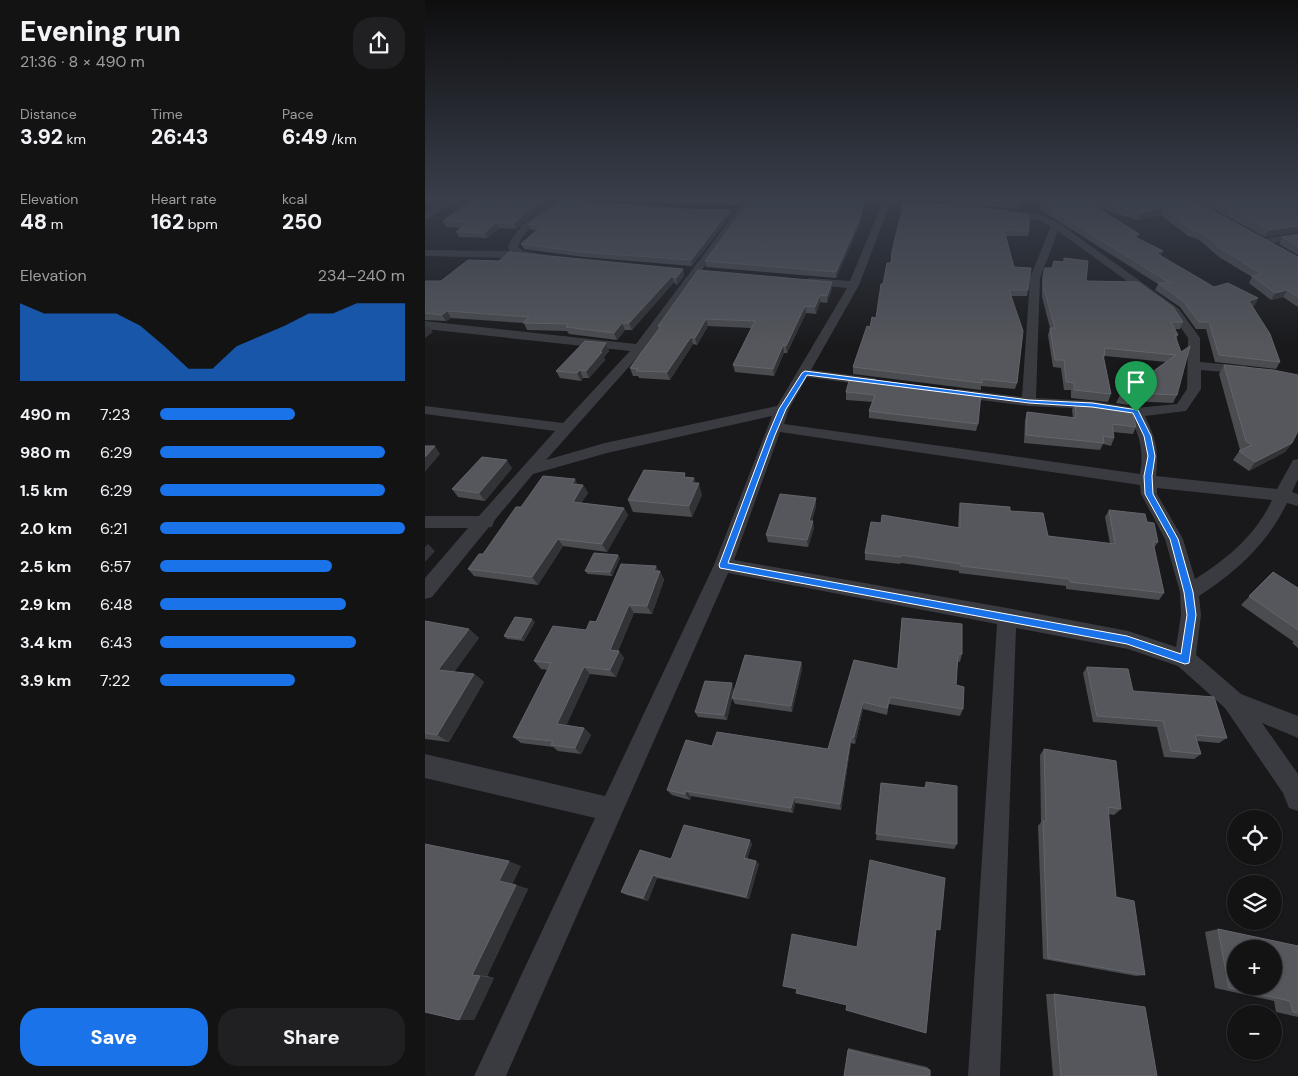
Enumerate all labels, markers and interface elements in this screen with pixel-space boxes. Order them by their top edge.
text: Evening run [20,13,181,50]
button: share [353,17,405,69]
text: 21:36 · 8 × 490 m [20,51,145,72]
text: Distance [20,105,77,123]
text: Time [151,105,183,123]
text: Pace [282,105,313,123]
text: 3.92 [20,123,63,151]
text: 26:43 [151,123,208,151]
text: 6:49 [282,123,328,151]
text: km [63,130,86,148]
text: /km [328,130,357,148]
text: Elevation [20,190,78,208]
text: Heart rate [151,190,216,208]
text: kcal [282,190,307,208]
text: 48 [20,208,47,236]
text: 162 [151,208,184,236]
text: 250 [282,208,322,236]
text: m [47,215,63,233]
text: bpm [184,215,218,233]
text: Elevation [20,265,87,286]
text: 234–240 m [318,265,405,286]
pin [1115,361,1157,412]
icon: arrive [1122,368,1150,396]
text: 490 m [20,404,71,425]
text: 7:23 [100,404,130,425]
text: 980 m [20,442,70,463]
text: 6:29 [100,442,132,463]
text: 1.5 km [20,480,68,501]
text: 6:29 [100,480,132,501]
text: 2.0 km [20,518,72,539]
text: 6:21 [100,518,128,539]
text: 2.5 km [20,556,71,577]
text: 6:57 [100,556,131,577]
text: 2.9 km [20,594,71,615]
text: 6:48 [100,594,133,615]
text: 3.4 km [20,632,72,653]
text: 6:43 [100,632,132,653]
text: 3.9 km [20,670,71,691]
text: 7:22 [100,670,130,691]
map controls [1227,810,1282,1060]
button: locate [1227,810,1282,865]
button: layers [1227,875,1282,930]
button: + [1227,940,1282,995]
button: − [1227,1005,1282,1060]
button: Save [20,1008,208,1066]
button: Share [218,1008,405,1066]

